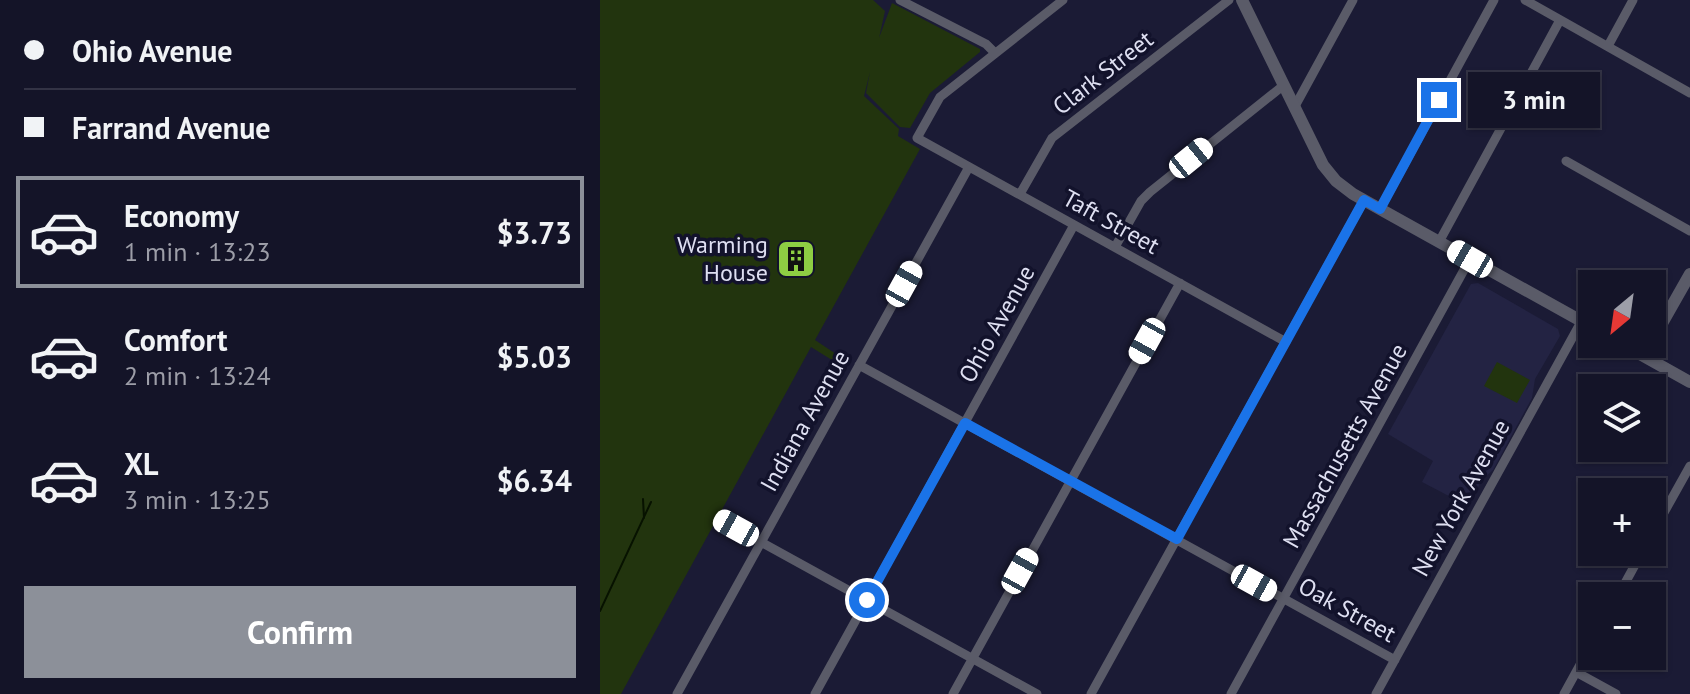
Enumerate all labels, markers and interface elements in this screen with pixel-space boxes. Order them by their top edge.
street label: Clark Street [1046,24,1159,122]
text: Ohio Avenue [72,31,233,70]
callout: 3 min [1467,72,1599,128]
route end [1421,82,1457,118]
text: 3 min [1502,83,1566,116]
text: Farrand Avenue [72,108,271,147]
car [1165,134,1217,182]
street label: Taft Street [1057,182,1165,261]
icon: car [28,196,100,268]
text: Economy [124,196,239,235]
text: $3.73 [497,213,572,252]
place label: Warming House [677,229,768,288]
text: 1 min · 13:23 [124,235,271,268]
car [1443,237,1497,281]
building icon: Warming House [775,238,817,280]
car [882,257,926,311]
street label: Ohio Avenue [952,260,1041,388]
north arrow [1578,270,1666,358]
map controls [1578,270,1666,670]
car [1125,314,1169,368]
icon: car [28,320,100,392]
text: Comfort [124,320,227,359]
text: $5.03 [497,337,572,376]
street label: Massachusetts Avenue [1275,338,1414,553]
street label: Indiana Avenue [753,345,856,497]
text: 2 min · 13:24 [124,359,271,392]
button: layers [1578,374,1666,462]
street label: New York Avenue [1405,414,1516,582]
icon: car [28,444,100,516]
text: XL [124,444,158,483]
text: $6.34 [497,461,572,500]
button: + [1578,478,1666,566]
text: 3 min · 13:25 [124,483,271,516]
car [709,506,763,550]
car [998,544,1042,598]
car [1227,561,1281,605]
street label: Oak Street [1293,570,1401,649]
route start [849,582,885,618]
button: − [1578,582,1666,670]
button: Confirm [24,586,576,678]

